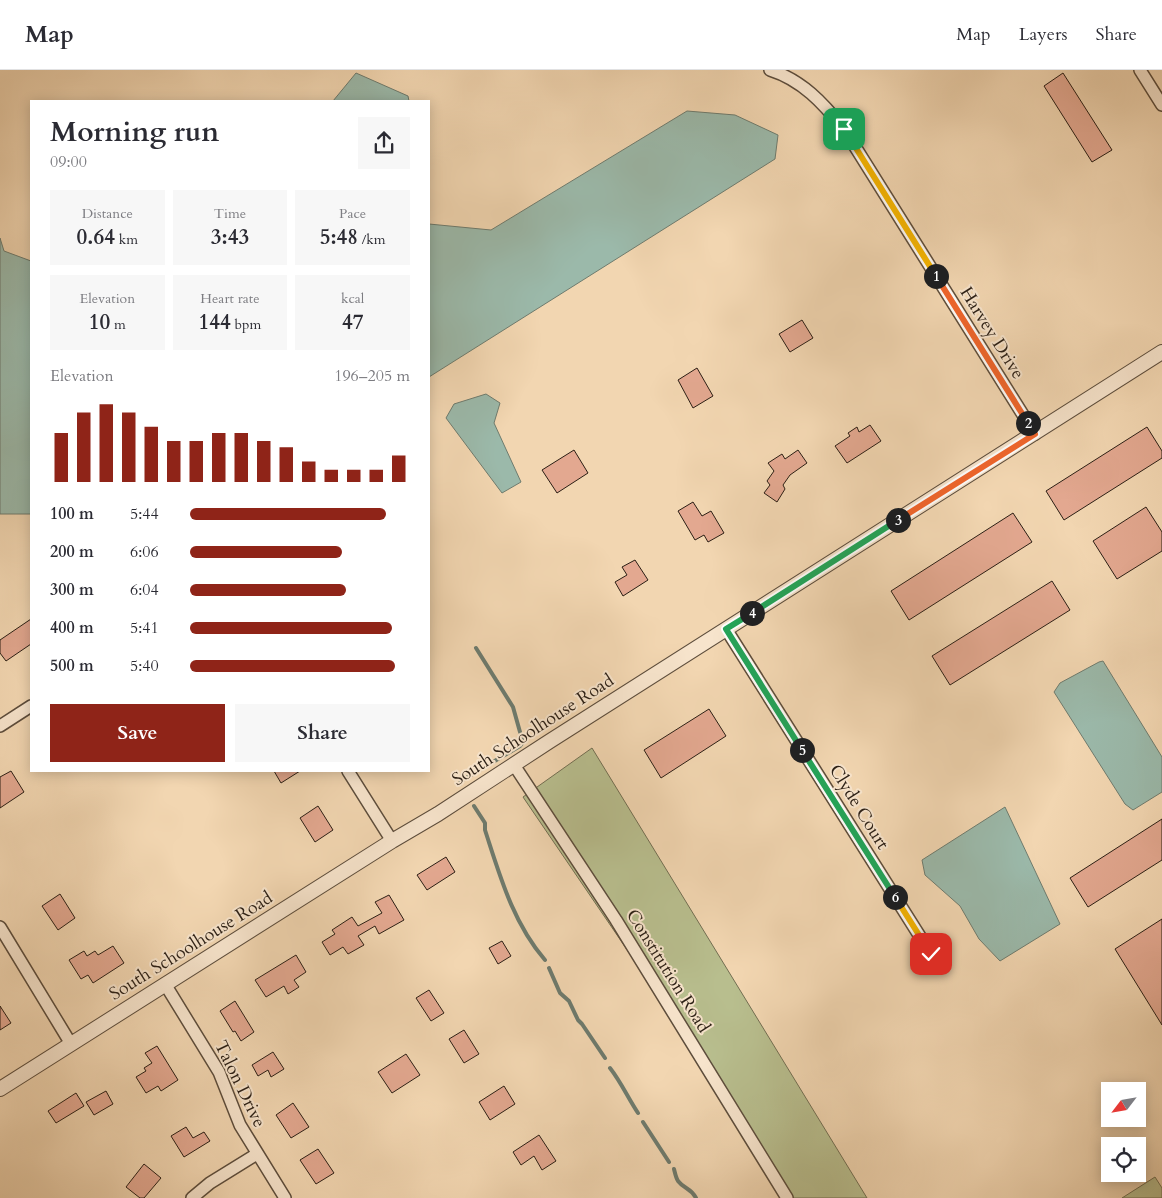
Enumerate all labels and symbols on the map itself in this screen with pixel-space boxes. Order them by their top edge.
pin [823,108,865,150]
pin: 1 [924,264,948,288]
street label: Harvey Drive [954,282,1030,384]
pin: 2 [1016,410,1040,436]
pin: 3 [886,508,910,532]
pin: 4 [740,600,764,626]
street label: South Schoolhouse Road [447,668,619,792]
pin: 5 [790,738,814,762]
street label: Clyde Court [823,760,895,855]
pin: 6 [882,884,908,910]
street label: South Schoolhouse Road [105,885,278,1006]
street label: Constitution Road [620,905,716,1038]
pin [910,933,952,975]
street label: Talon Drive [208,1036,272,1132]
north arrow [1101,1082,1146,1128]

